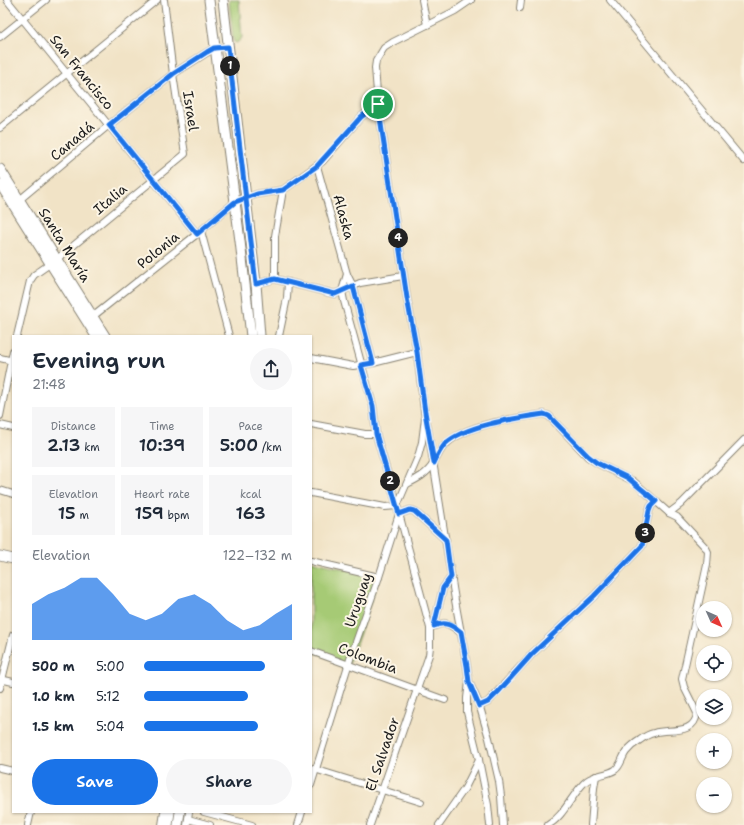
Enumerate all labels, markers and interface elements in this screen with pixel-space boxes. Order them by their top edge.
street label: San Francisco [46,31,118,113]
pin: 1 [220,56,240,76]
text: 1 [227,58,233,73]
pin [361,87,395,121]
street label: Israel [179,90,203,133]
icon: arrive [367,93,389,115]
street label: Canadá [46,117,98,165]
street label: Italia [89,180,131,218]
street label: Alaska [329,192,359,242]
street label: Santa María [35,204,95,286]
street label: Polonia [133,227,183,273]
pin: 4 [388,228,408,248]
text: 4 [394,230,402,245]
text: Evening run [32,346,165,375]
button: share [250,348,292,390]
text: 21:48 [32,376,66,393]
text: Distance [51,419,96,434]
text: Time [149,419,175,434]
text: Pace [239,419,263,434]
text: 2.13 [47,434,80,456]
text: 10:39 [139,434,185,456]
text: 5:00 [220,434,258,456]
text: km [80,440,100,455]
text: /km [258,440,282,455]
pin: 2 [380,471,400,491]
text: 2 [386,473,394,488]
text: Elevation [49,487,98,502]
text: Heart rate [134,487,190,502]
text: kcal [240,487,261,502]
text: 15 [58,502,76,524]
text: 159 [134,502,164,524]
text: 163 [236,502,266,524]
text: m [76,508,89,523]
text: bpm [164,508,190,523]
pin: 3 [635,523,655,543]
text: 3 [641,525,649,540]
text: Elevation [32,547,90,564]
text: 122–132 m [223,547,292,564]
street label: Uruguay [340,570,376,630]
north arrow [696,601,732,637]
map controls [696,601,732,813]
street label: Colombia [336,639,400,678]
button: locate [696,645,732,681]
text: 500 m [32,658,75,675]
text: 5:00 [96,658,125,675]
text: 1.0 km [32,688,74,705]
text: 5:12 [96,688,120,705]
button: layers [696,689,732,725]
street label: El Salvador [361,714,403,793]
text: 1.5 km [32,718,74,735]
text: 5:04 [96,718,124,735]
button: + [696,733,732,769]
button: Save [32,759,158,805]
button: Share [166,759,292,805]
button: − [696,777,732,813]

